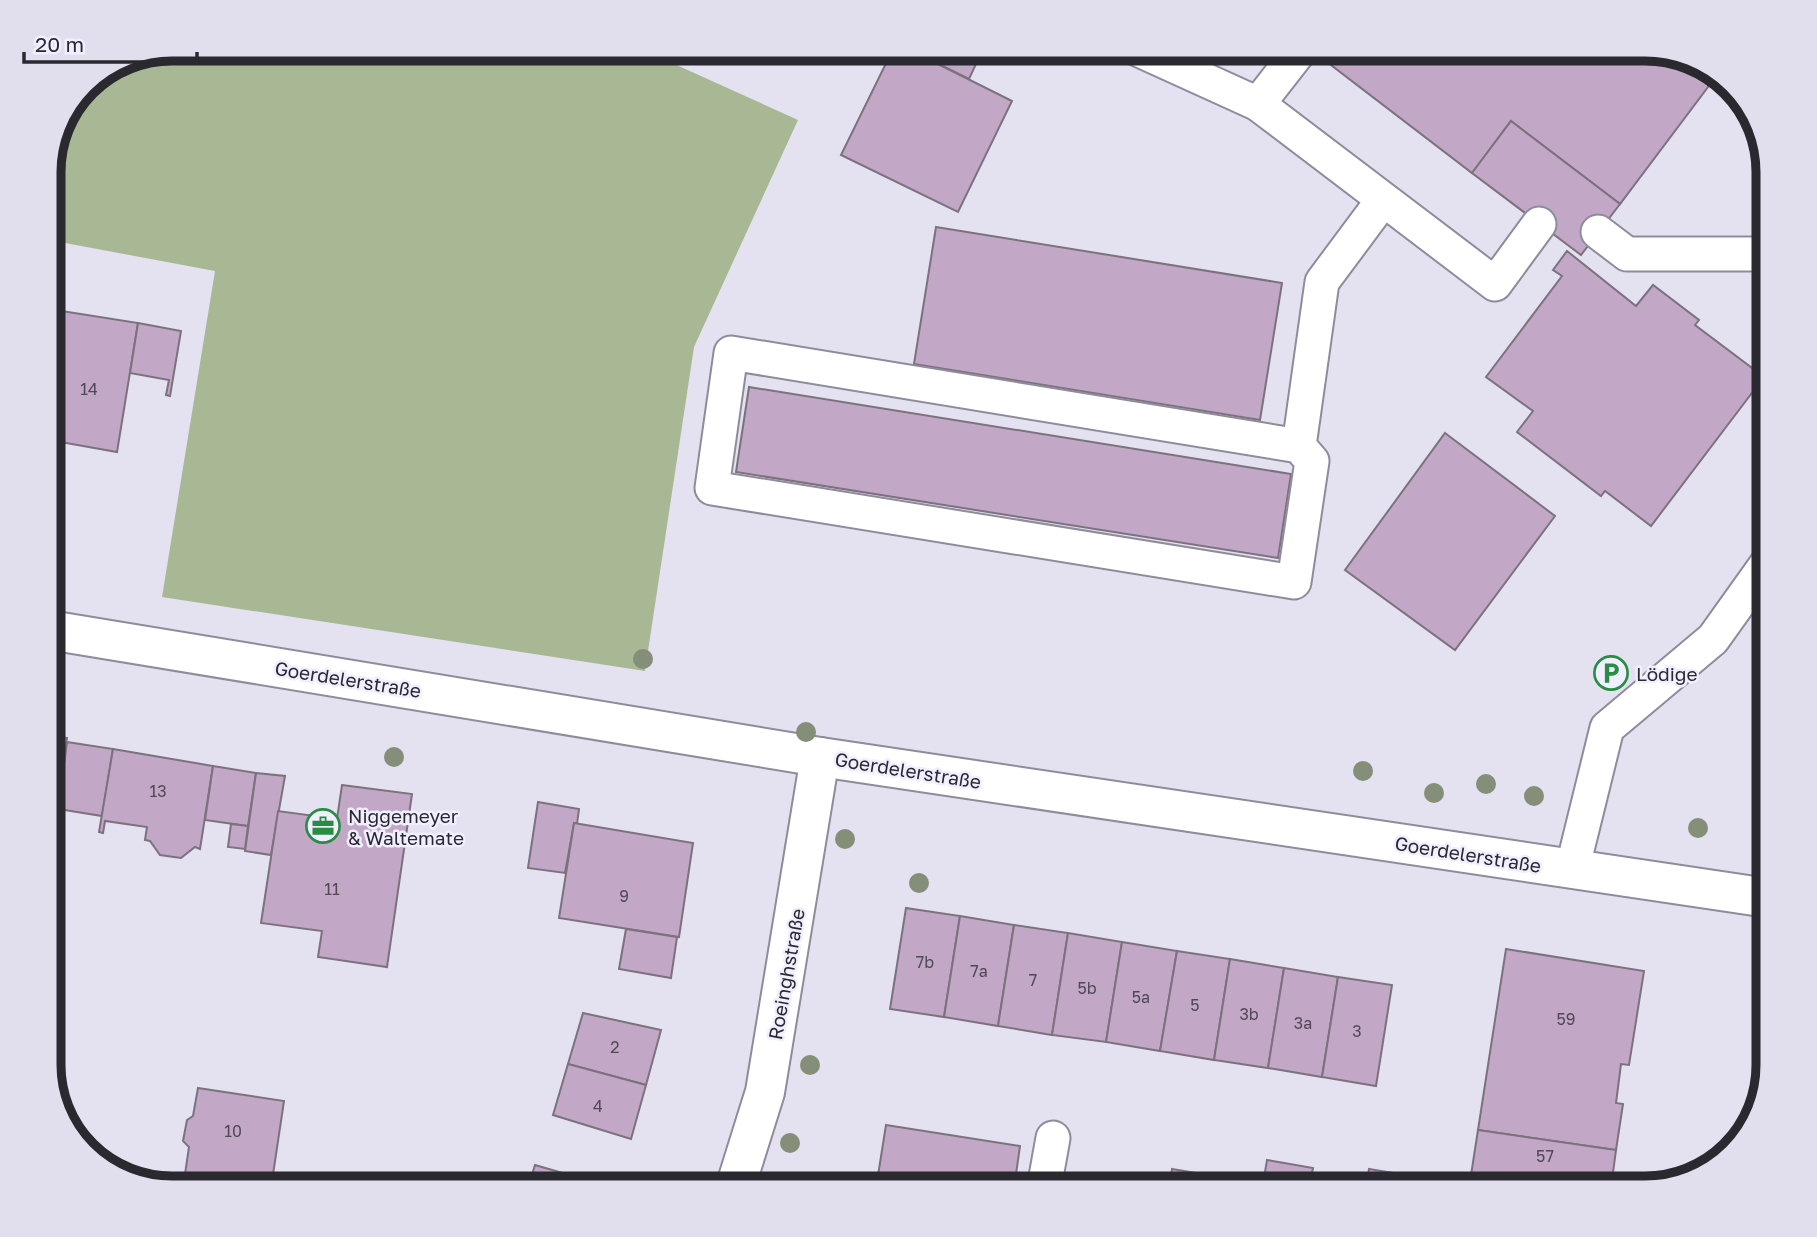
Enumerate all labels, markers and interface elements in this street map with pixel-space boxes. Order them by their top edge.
scale bar [24,21,198,65]
text: 20 m [35,31,84,57]
house number: 14 [80,379,98,399]
parking icon: Lödige [1592,654,1630,692]
street label: Goerdelerstraße [273,656,423,702]
place label: Lödige [1636,662,1698,685]
street label: Goerdelerstraße [833,747,983,793]
house number: 13 [149,781,167,801]
place label: Niggemeyer & Waltemate [348,804,464,849]
office icon: Niggemeyer & Waltemate [304,807,342,845]
street label: Goerdelerstraße [1393,831,1543,877]
house number: 11 [324,879,340,899]
house number: 9 [619,886,629,906]
street label: Roeinghstraße [763,907,809,1041]
house number: 7b [916,952,934,972]
house number: 7a [970,961,988,981]
house number: 7 [1029,970,1037,990]
house number: 5b [1077,978,1097,998]
house number: 5a [1132,987,1150,1007]
house number: 5 [1190,995,1200,1015]
house number: 3b [1239,1004,1259,1024]
house number: 59 [1557,1009,1575,1029]
house number: 3a [1294,1013,1312,1033]
house number: 3 [1352,1021,1362,1041]
house number: 2 [610,1037,620,1057]
house number: 4 [593,1096,603,1116]
house number: 10 [224,1121,242,1141]
house number: 57 [1536,1146,1554,1166]

